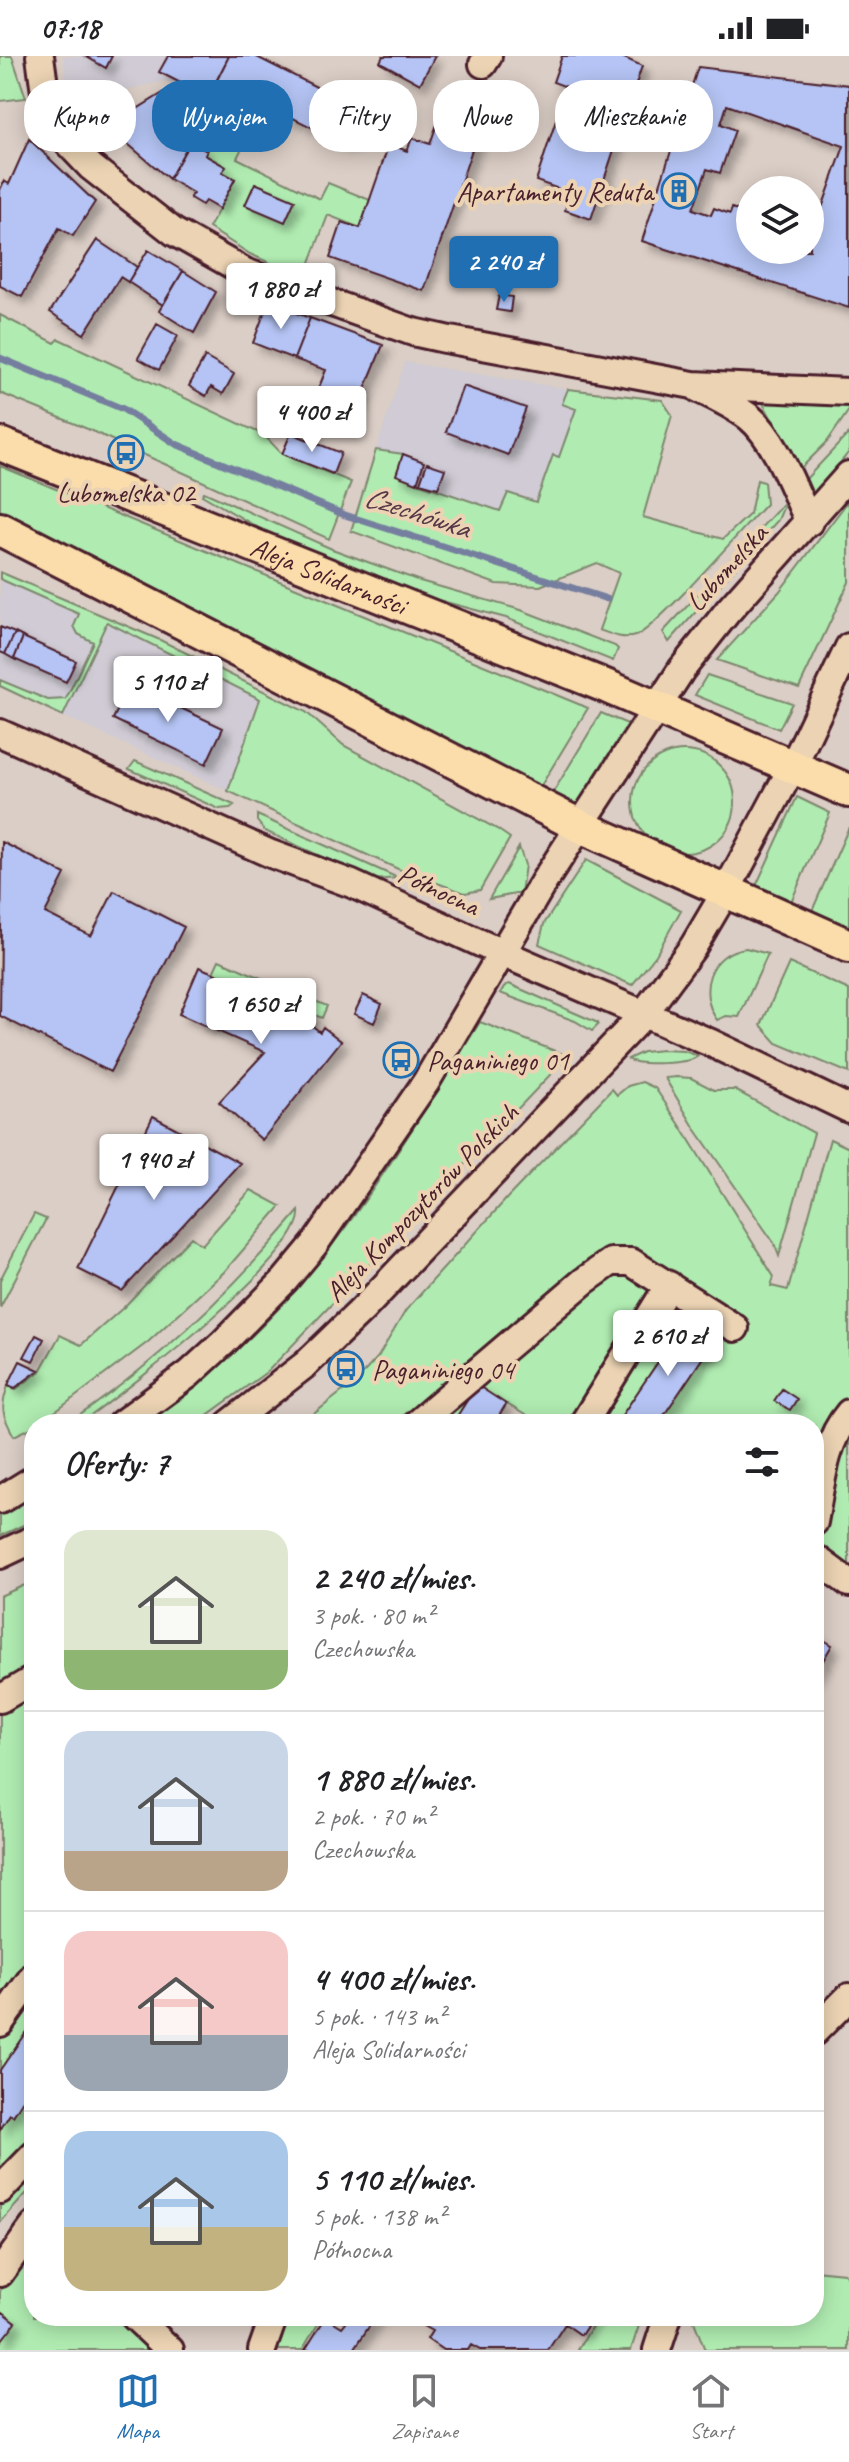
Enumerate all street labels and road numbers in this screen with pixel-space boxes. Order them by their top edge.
street label: Lubomelska [678,515,776,618]
street label: Aleja Solidarności [246,529,415,624]
street label: Północna [393,856,486,924]
street label: Aleja Kompozytorów Polskich [317,1095,526,1309]

